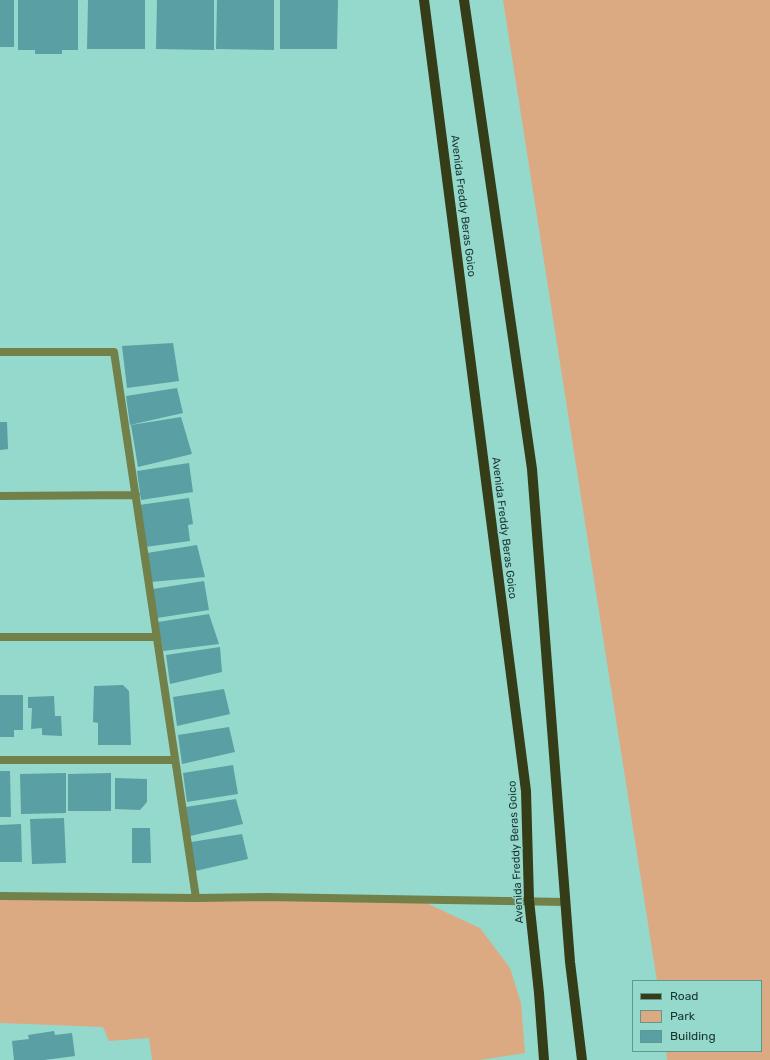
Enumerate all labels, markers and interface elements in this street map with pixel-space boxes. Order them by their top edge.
street label: Avenida Freddy Beras Goico [448,134,478,278]
street label: Avenida Freddy Beras Goico [489,456,519,600]
street label: Avenida Freddy Beras Goico [506,780,526,924]
legend [632,980,762,1052]
text: Road [670,989,698,1003]
text: Park [670,1009,695,1023]
text: Building [670,1029,716,1043]

